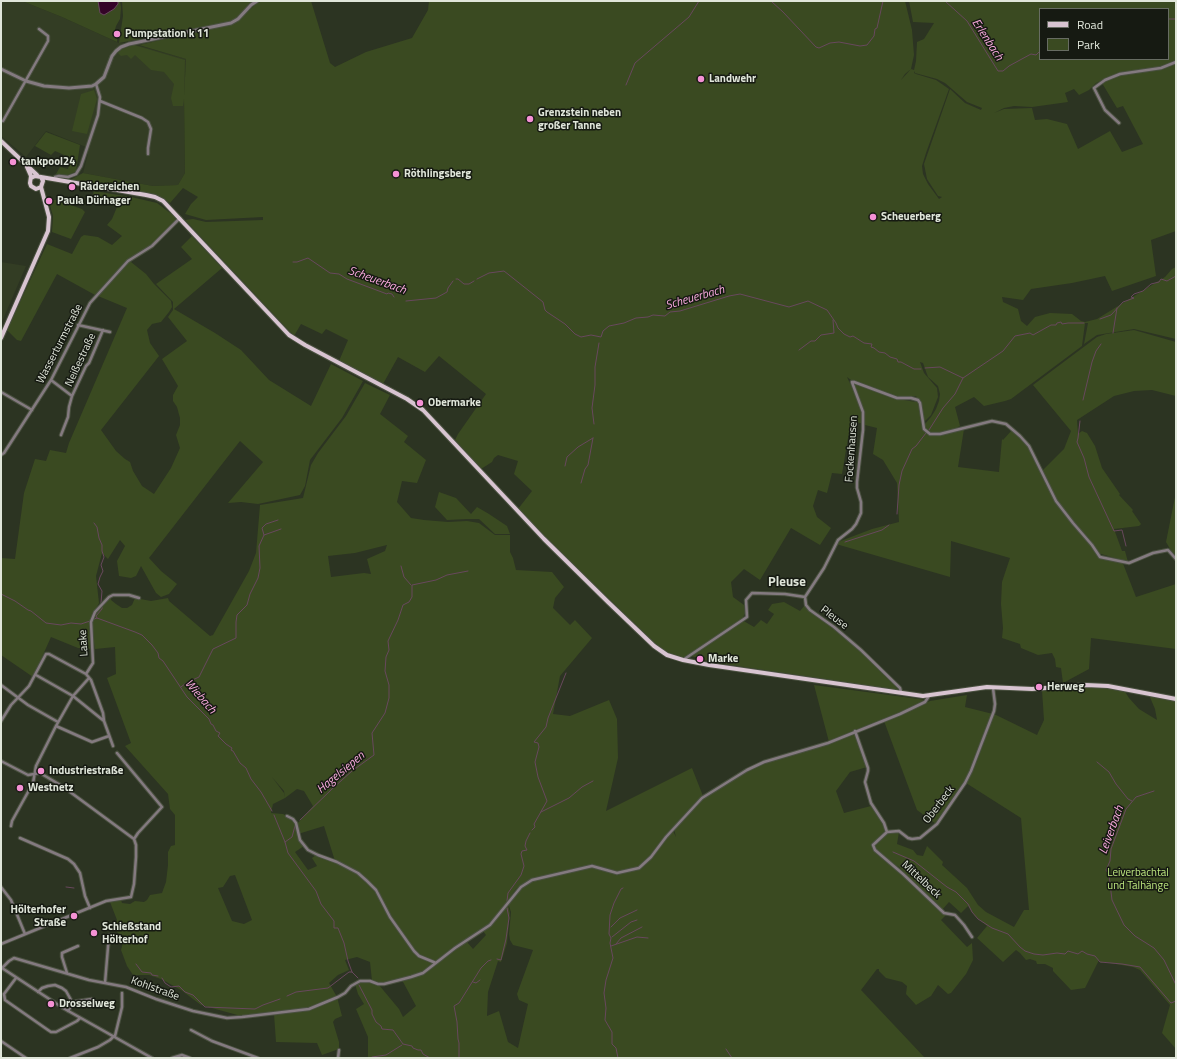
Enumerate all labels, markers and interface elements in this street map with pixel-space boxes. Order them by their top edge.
legend [1039,8,1169,60]
text: Road [1077,15,1103,34]
water label: Erlenbach [968,16,1006,64]
place label: Pumpstation k 11 [125,27,209,41]
marker: Pumpstation k 11 [112,29,122,39]
text: Park [1077,35,1100,54]
place label: Landwehr [709,72,756,86]
marker: Landwehr [696,74,706,84]
place label: Grenzstein neben großer Tanne [538,106,621,132]
marker: Grenzstein neben großer Tanne [525,114,535,124]
place label: tankpool24 [21,155,75,169]
marker: tankpool24 [8,157,18,167]
place label: Röthlingsberg [404,167,471,181]
marker: Röthlingsberg [391,169,401,179]
place label: Rädereichen [80,180,139,194]
marker: Rädereichen [67,182,77,192]
place label: Paula Dürhager [57,194,131,208]
marker: Paula Dürhager [44,196,54,206]
place label: Scheuerberg [881,210,941,224]
marker: Scheuerberg [868,212,878,222]
water label: Scheuerbach [346,264,408,298]
water label: Scheuerbach [664,283,726,313]
street label: Wasserturmstraße [34,302,86,386]
street label: Neißestraße [63,331,99,389]
place label: Obermarke [428,396,481,410]
marker: Obermarke [415,398,425,408]
street label: Fockenhausen [843,415,861,483]
district label: Pleuse [768,575,806,591]
street label: Pleuse [818,603,850,633]
street label: Laake [76,629,92,657]
place label: Marke [708,652,738,666]
marker: Marke [695,654,705,664]
water label: Wiebach [181,677,219,717]
place label: Herweg [1047,680,1084,694]
marker: Herweg [1034,682,1044,692]
water label: Hagelsiepen [314,749,368,797]
place label: Industriestraße [49,764,123,778]
marker: Industriestraße [36,766,46,776]
place label: Westnetz [28,781,74,795]
marker: Westnetz [15,783,25,793]
street label: Oberbeck [921,784,957,826]
water label: Leiverbach [1097,804,1127,856]
street label: Mittelbeck [899,859,943,901]
park label: Leiverbachtal und Talhänge [1107,866,1169,892]
place label: Hölterhofer Straße [11,903,66,929]
marker: Hölterhofer Straße [69,911,79,921]
place label: Schießstand Hölterhof [102,920,161,946]
marker: Schießstand Hölterhof [89,928,99,938]
street label: Kohlstraße [129,974,181,1004]
place label: Drosselweg [59,997,115,1011]
marker: Drosselweg [46,999,56,1009]

